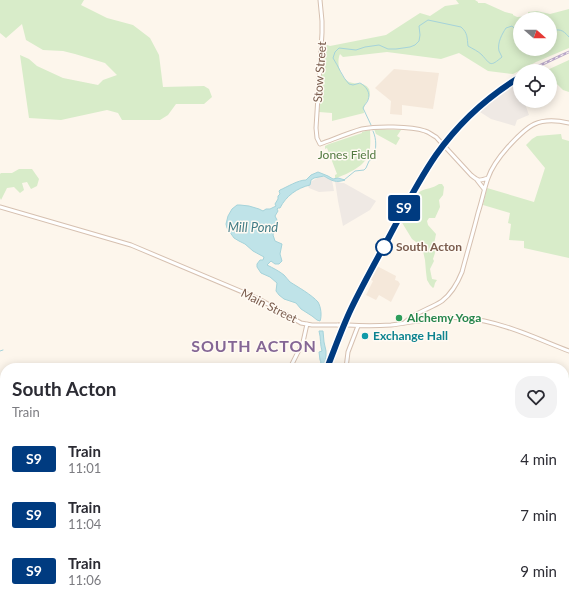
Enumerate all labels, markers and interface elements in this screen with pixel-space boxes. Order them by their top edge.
north arrow [513,12,557,56]
map controls [513,12,557,108]
street label: Stow Street [310,40,329,103]
button: locate [513,64,557,108]
park label: Jones Field [318,147,376,162]
line badge: S9 [386,195,422,221]
text: S9 [396,199,412,216]
water label: Mill Pond [228,219,278,235]
marker: South Acton [375,238,393,256]
place label: South Acton [396,239,462,254]
street label: Main Street [239,285,301,326]
place label: Alchemy Yoga [406,310,481,325]
marker: Alchemy Yoga [394,313,404,323]
place label: Exchange Hall [373,328,448,343]
marker: Exchange Hall [360,331,370,341]
district label: SOUTH ACTON [191,336,317,355]
button: heart [515,376,557,418]
text: South Acton [12,377,117,400]
text: Train [12,404,40,420]
text: Train [68,442,101,460]
text: S9 [26,450,42,467]
text: 4 min [520,450,557,468]
text: 11:01 [68,460,101,476]
text: Train [68,498,101,516]
text: S9 [26,506,42,523]
text: 7 min [520,506,557,524]
text: 11:04 [68,516,101,532]
text: Train [68,554,101,572]
text: S9 [26,562,42,579]
text: 9 min [520,562,557,580]
text: 11:06 [68,572,101,588]

